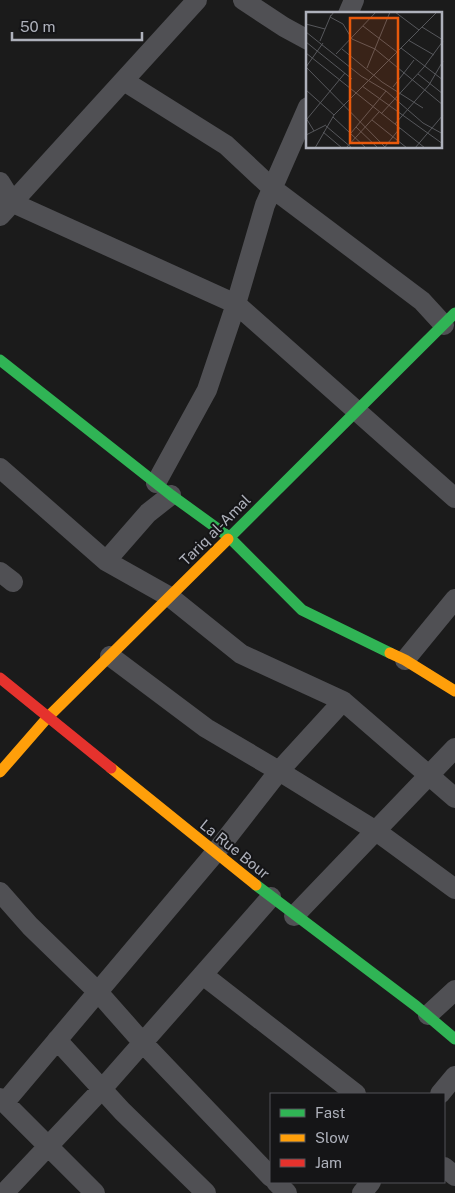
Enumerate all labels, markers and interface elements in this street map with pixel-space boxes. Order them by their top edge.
scale bar [12,10,142,42]
inset map [306,12,442,149]
text: 50 m [20,18,55,35]
street label: Tariq al-Amal [176,491,254,569]
street label: La Rue Bour [197,816,273,882]
legend [270,1093,445,1183]
text: Fast [315,1104,345,1121]
text: Slow [315,1129,350,1146]
text: Jam [315,1154,342,1171]

